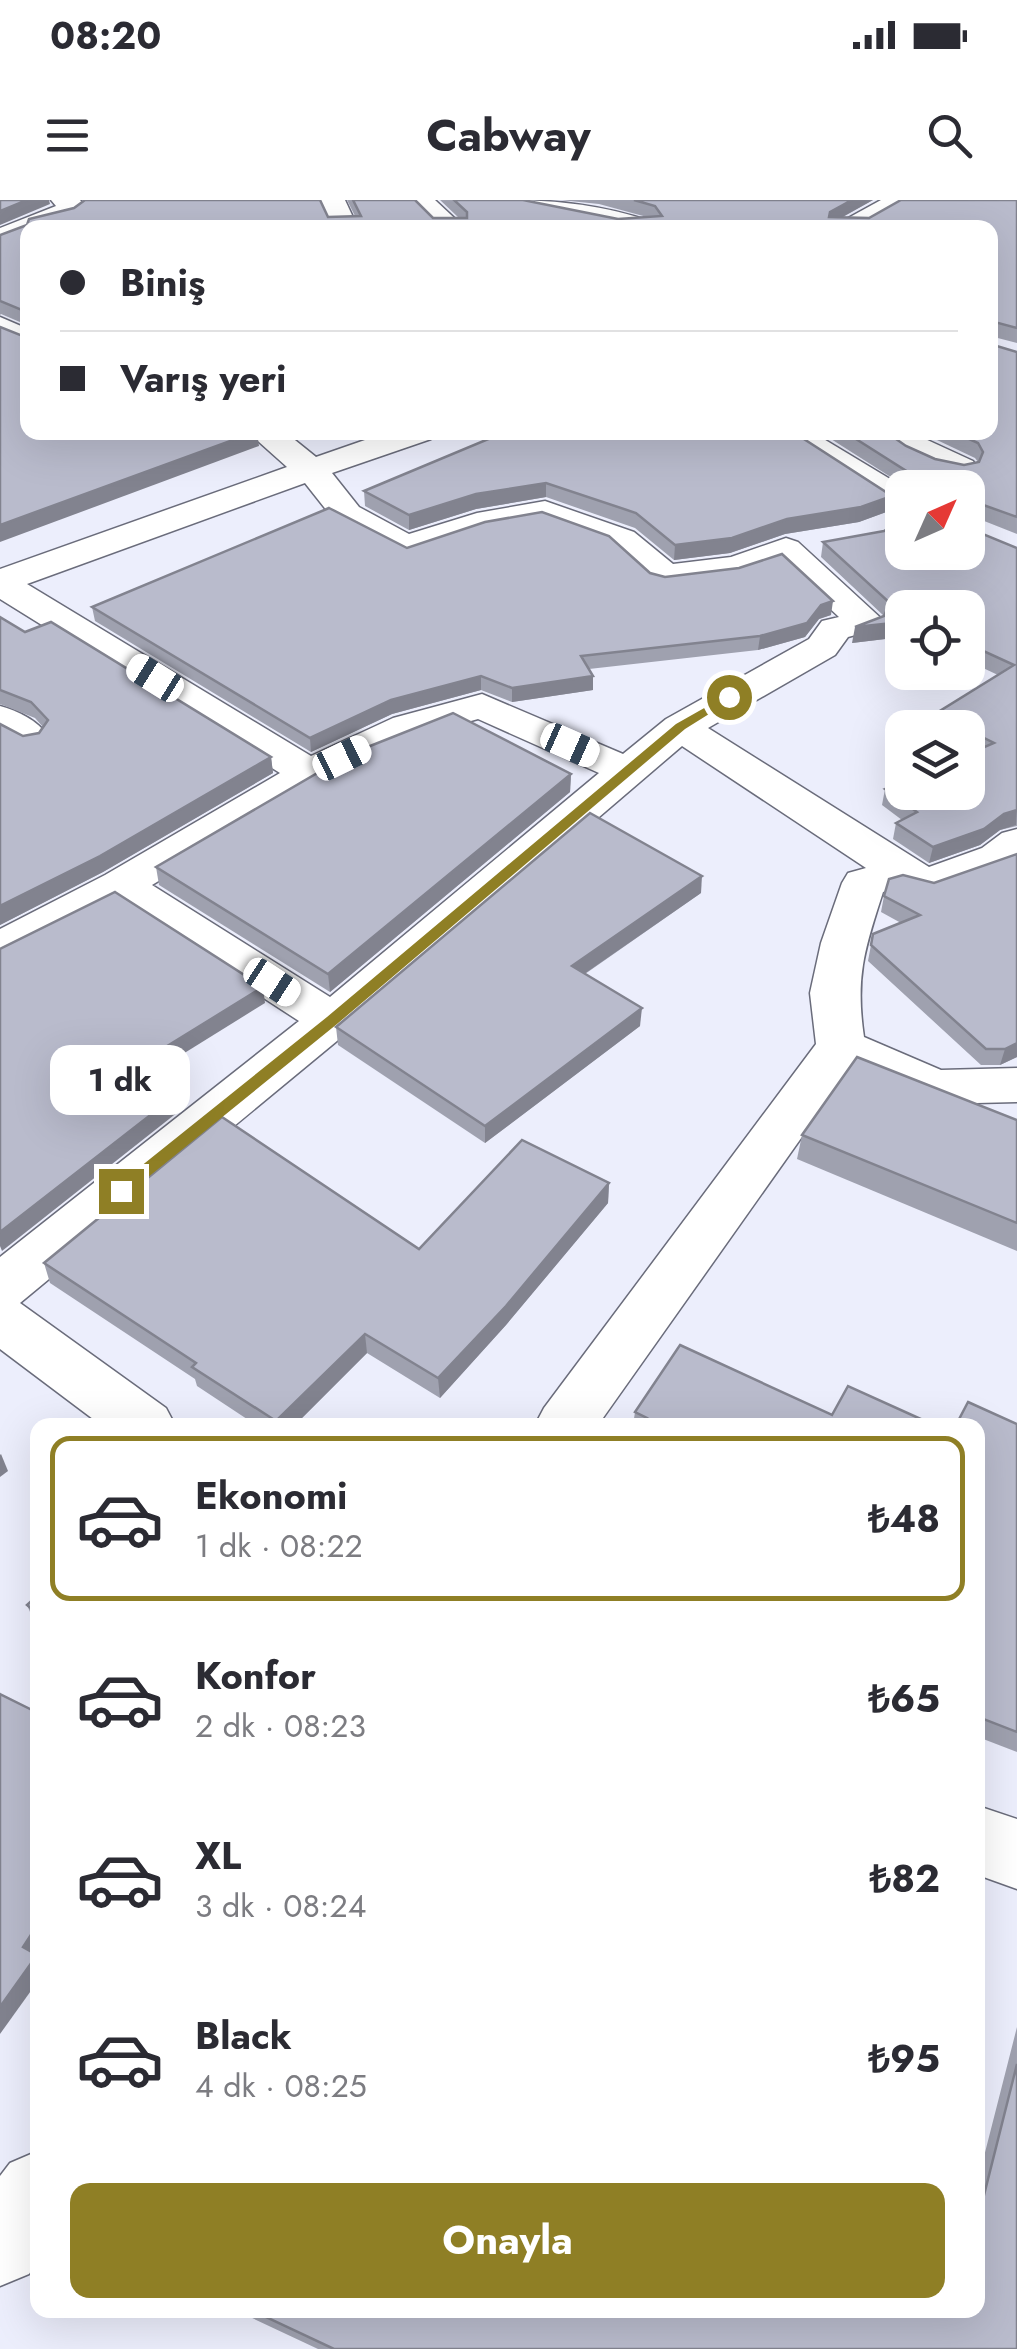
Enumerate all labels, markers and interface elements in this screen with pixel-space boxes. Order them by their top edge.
text: 08:20 [50,8,161,63]
text: Cabway [426,103,591,168]
icon: menu [40,108,95,163]
icon: search [922,108,977,163]
text: Biniş [120,255,205,310]
text: Varış yeri [120,351,287,406]
north arrow [885,470,985,570]
map controls [885,470,985,810]
button: locate [885,590,985,690]
car [122,649,188,707]
route start [707,675,752,720]
button: layers [885,710,985,810]
car [536,719,604,771]
car [308,731,376,785]
car [239,953,305,1011]
callout: 1 dk [51,1046,191,1116]
text: 1 dk [88,1057,152,1103]
route end [99,1169,144,1214]
text: Ekonomi [195,1468,348,1523]
icon: car [75,1474,165,1564]
text: ₺48 [868,1491,940,1546]
text: 1 dk · 08:22 [195,1523,363,1569]
text: Konfor [195,1648,316,1703]
icon: car [75,1654,165,1744]
text: ₺65 [868,1671,940,1726]
text: 2 dk · 08:23 [195,1703,366,1749]
text: XL [195,1828,241,1883]
icon: car [75,1834,165,1924]
text: ₺82 [870,1851,940,1906]
text: 3 dk · 08:24 [195,1883,366,1929]
text: Black [195,2008,292,2063]
icon: car [75,2014,165,2104]
text: ₺95 [868,2031,940,2086]
text: 4 dk · 08:25 [195,2063,367,2109]
button: Onayla [70,2183,945,2298]

